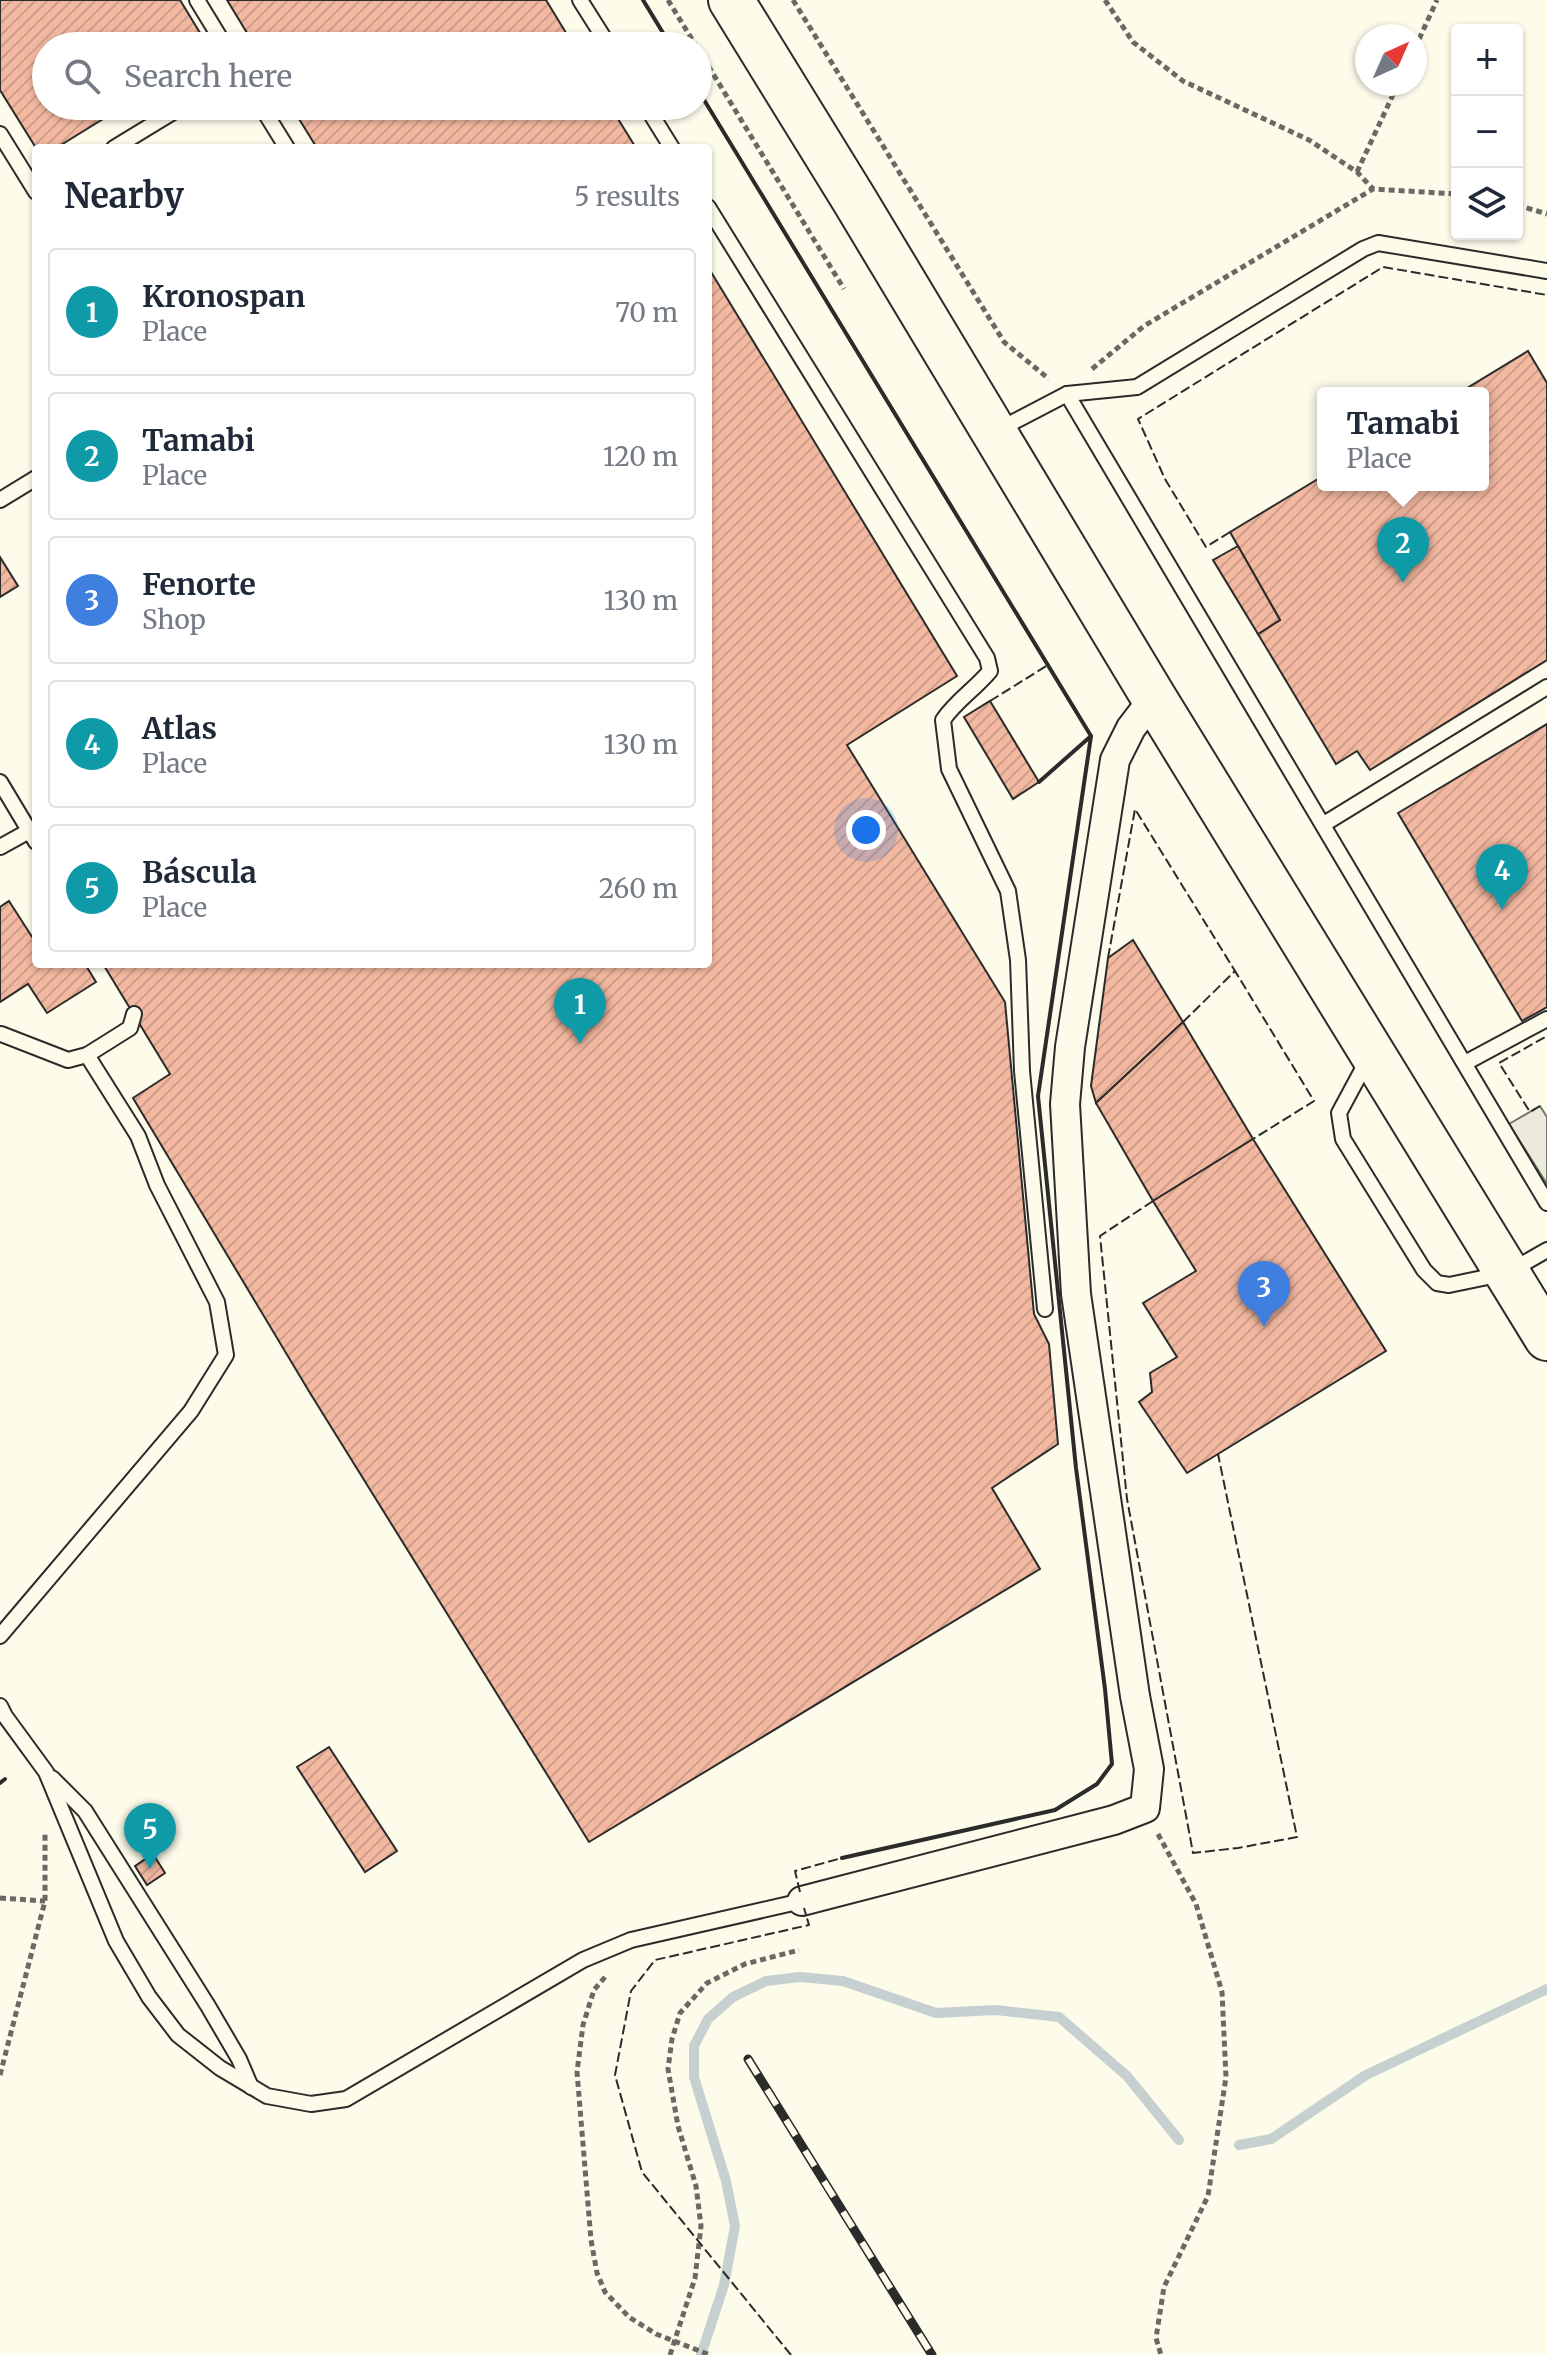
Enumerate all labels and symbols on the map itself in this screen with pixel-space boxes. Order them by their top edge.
north arrow [1355,24,1427,96]
pin: 2 [1377,517,1429,583]
your location [846,810,886,850]
pin: 4 [1476,844,1528,910]
pin: 1 [554,978,606,1044]
pin: 3 [1238,1261,1290,1327]
pin: 5 [124,1803,176,1869]

